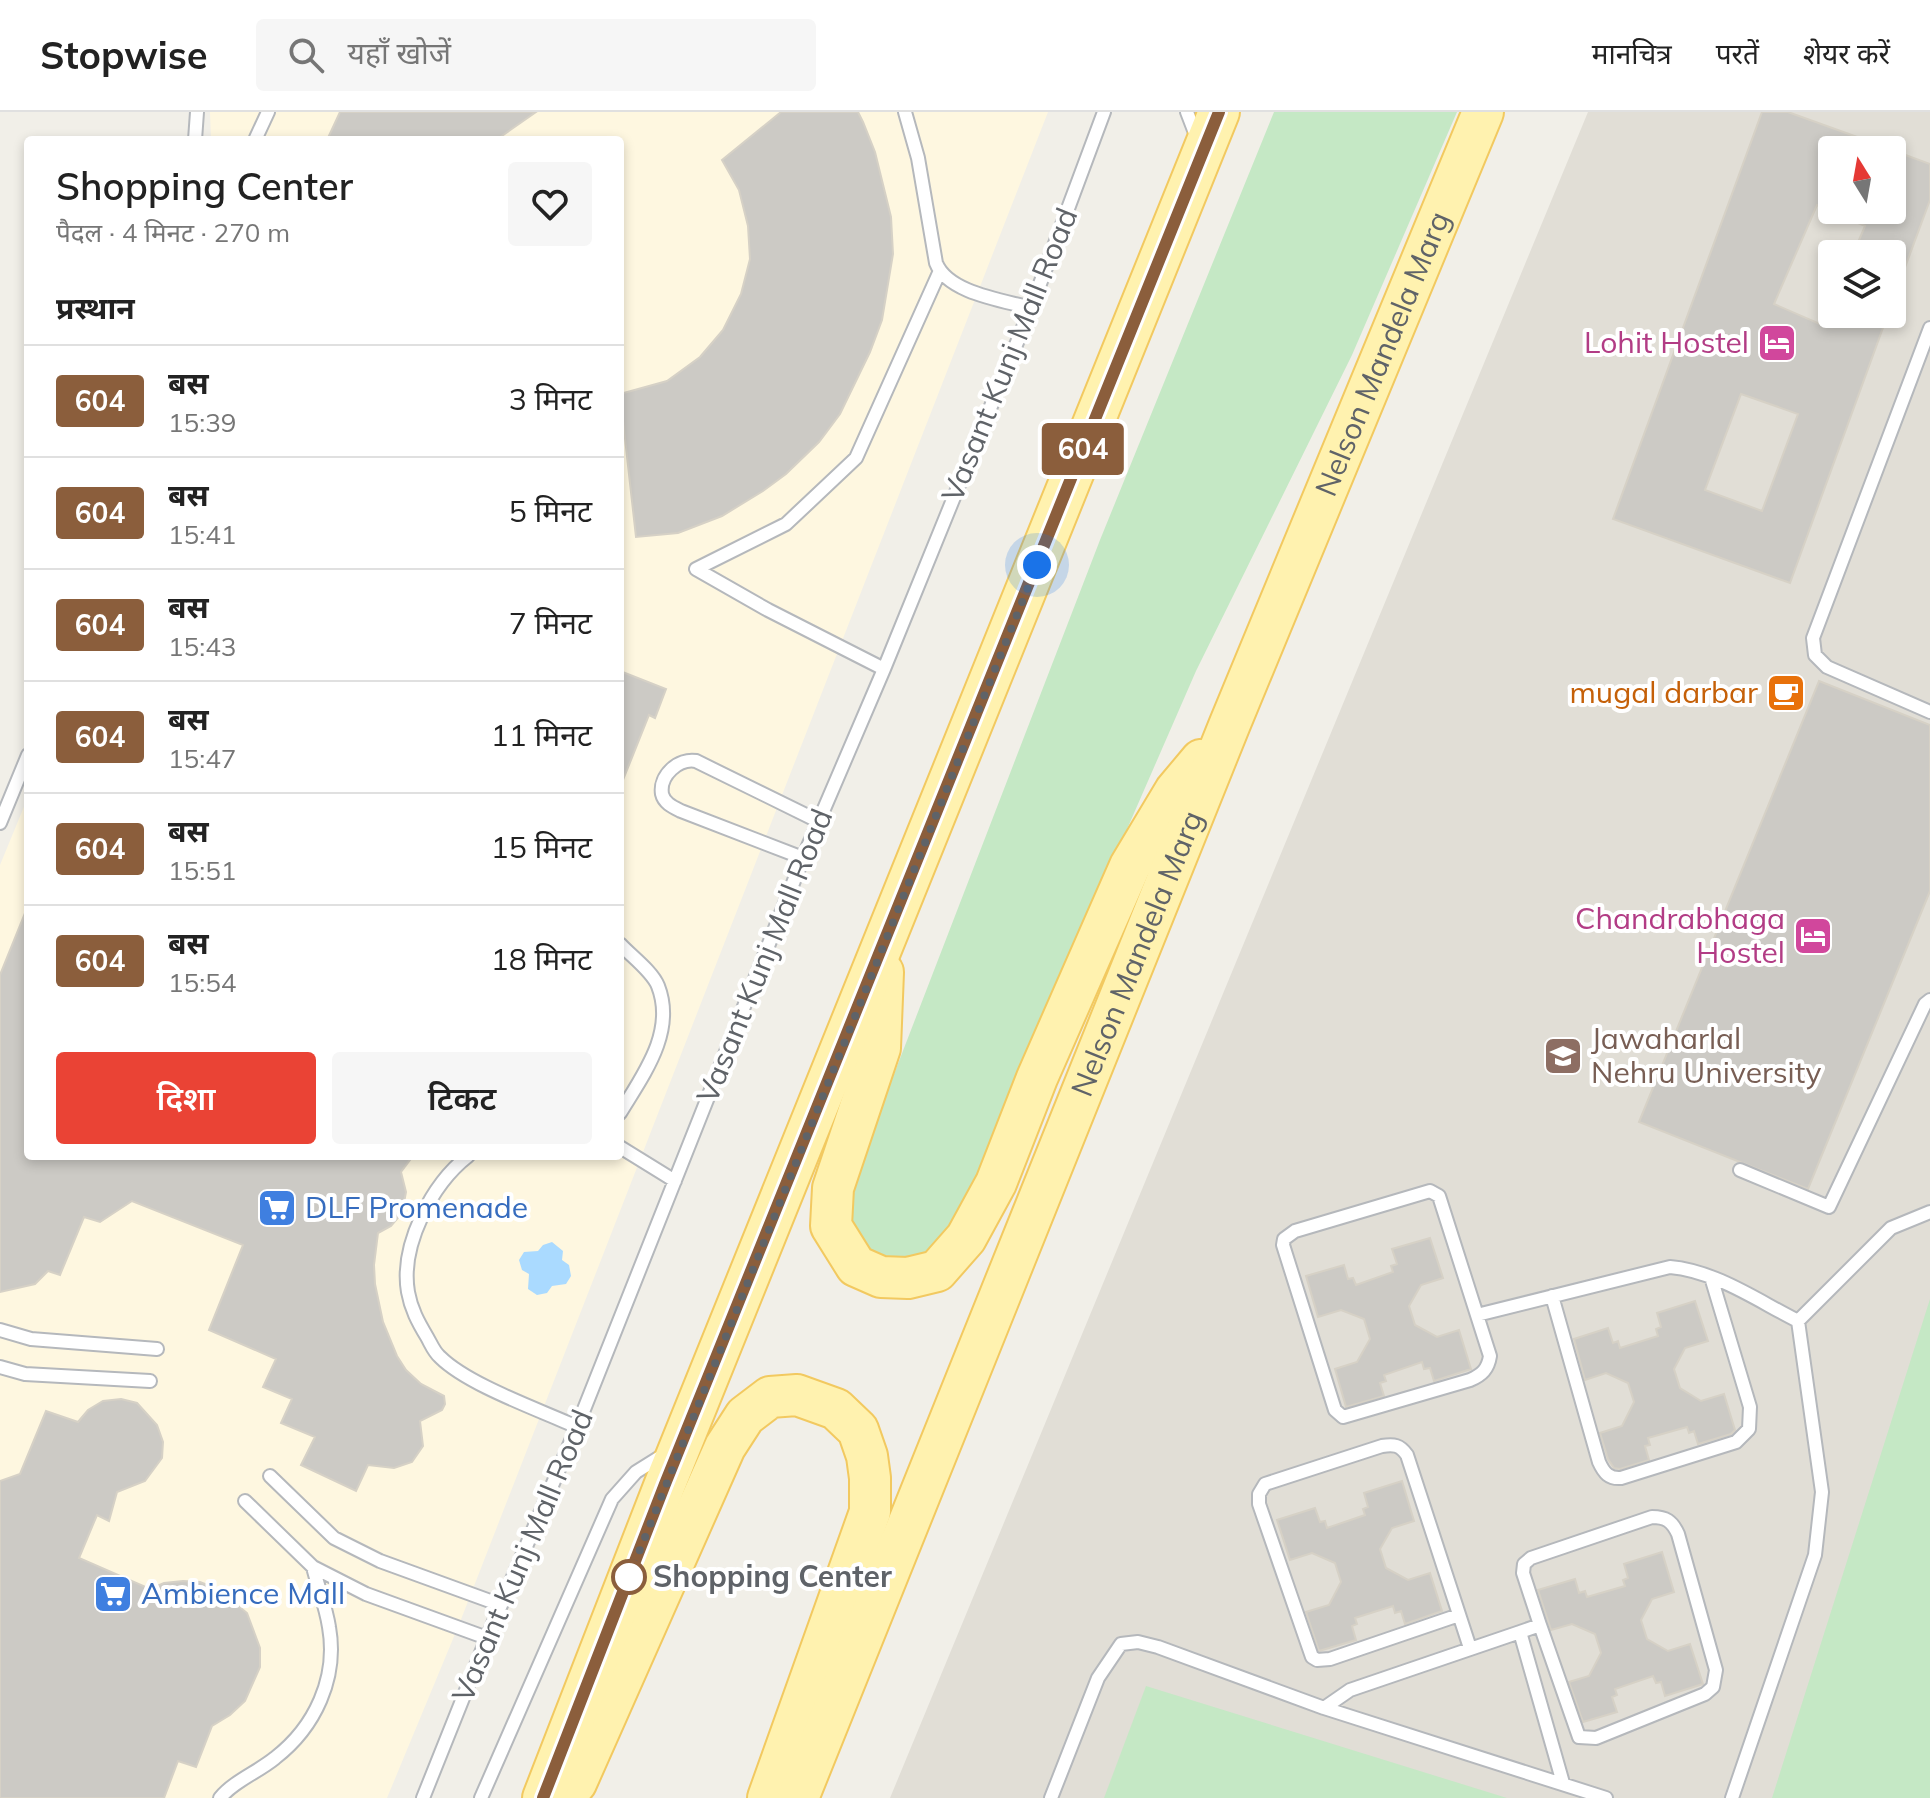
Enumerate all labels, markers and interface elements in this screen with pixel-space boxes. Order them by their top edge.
search box [256,19,816,91]
text: Stopwise [40,31,208,79]
icon: search [284,33,328,77]
text: यहाँ खोजें [348,34,451,72]
text: मानचित्र [1592,36,1672,71]
text: परतें [1716,36,1759,71]
text: शेयर करें [1803,36,1890,71]
north arrow [1818,136,1906,224]
map controls [1818,136,1906,328]
text: Shopping Center [56,162,353,210]
button: heart [508,162,592,246]
street label: Vasant Kunj Mall Road [933,202,1086,507]
street label: Nelson Mandela Marg [1306,206,1458,502]
text: पैदल · 4 मिनट · 270 m [56,216,290,249]
button: layers [1818,240,1906,328]
text: प्रस्थान [56,289,135,327]
hotel icon: Lohit Hostel [1756,322,1798,364]
place label: Lohit Hostel [1584,323,1749,361]
text: बस [168,364,209,402]
text: 3 मिनट [509,380,592,418]
text: 604 [75,383,125,418]
text: 15:39 [168,406,236,439]
line badge: 604 [1037,423,1129,475]
text: 604 [1058,431,1108,466]
text: बस [168,476,209,514]
text: 5 मिनट [509,492,592,530]
text: 604 [75,495,125,530]
text: 15:41 [168,518,236,551]
your location [1017,545,1057,585]
text: बस [168,588,209,626]
text: 7 मिनट [509,604,592,642]
text: 604 [75,607,125,642]
text: 15:43 [168,630,236,663]
cafe icon: mugal darbar [1765,672,1807,714]
place label: mugal darbar [1570,673,1758,711]
text: बस [168,700,209,738]
text: 11 मिनट [491,716,592,754]
text: 604 [75,719,125,754]
text: 15:47 [168,742,236,775]
street label: Vasant Kunj Mall Road [688,803,841,1108]
street label: Nelson Mandela Marg [1062,805,1211,1102]
text: बस [168,812,209,850]
text: 15 मिनट [491,828,592,866]
text: 604 [75,831,125,866]
text: 15:51 [168,854,236,887]
place label: Chandrabhaga Hostel [1575,899,1785,971]
hotel icon: Chandrabhaga Hostel [1792,915,1834,957]
text: बस [168,924,209,962]
text: 18 मिनट [491,940,592,978]
text: 604 [75,943,125,978]
text: 15:54 [168,966,236,999]
place label: Jawaharlal Nehru University [1591,1019,1821,1091]
school or university icon: Jawaharlal Nehru University [1542,1035,1584,1077]
button: दिशा [56,1052,316,1144]
button: टिकट [332,1052,592,1144]
supermarket icon: DLF Promenade [256,1187,298,1229]
place label: DLF Promenade [305,1188,528,1226]
street label: Vasant Kunj Mall Road [443,1404,601,1708]
place label: Shopping Center [653,1557,892,1595]
marker: Shopping Center [612,1560,646,1594]
supermarket icon: Ambience Mall [92,1573,134,1615]
place label: Ambience Mall [141,1574,345,1612]

